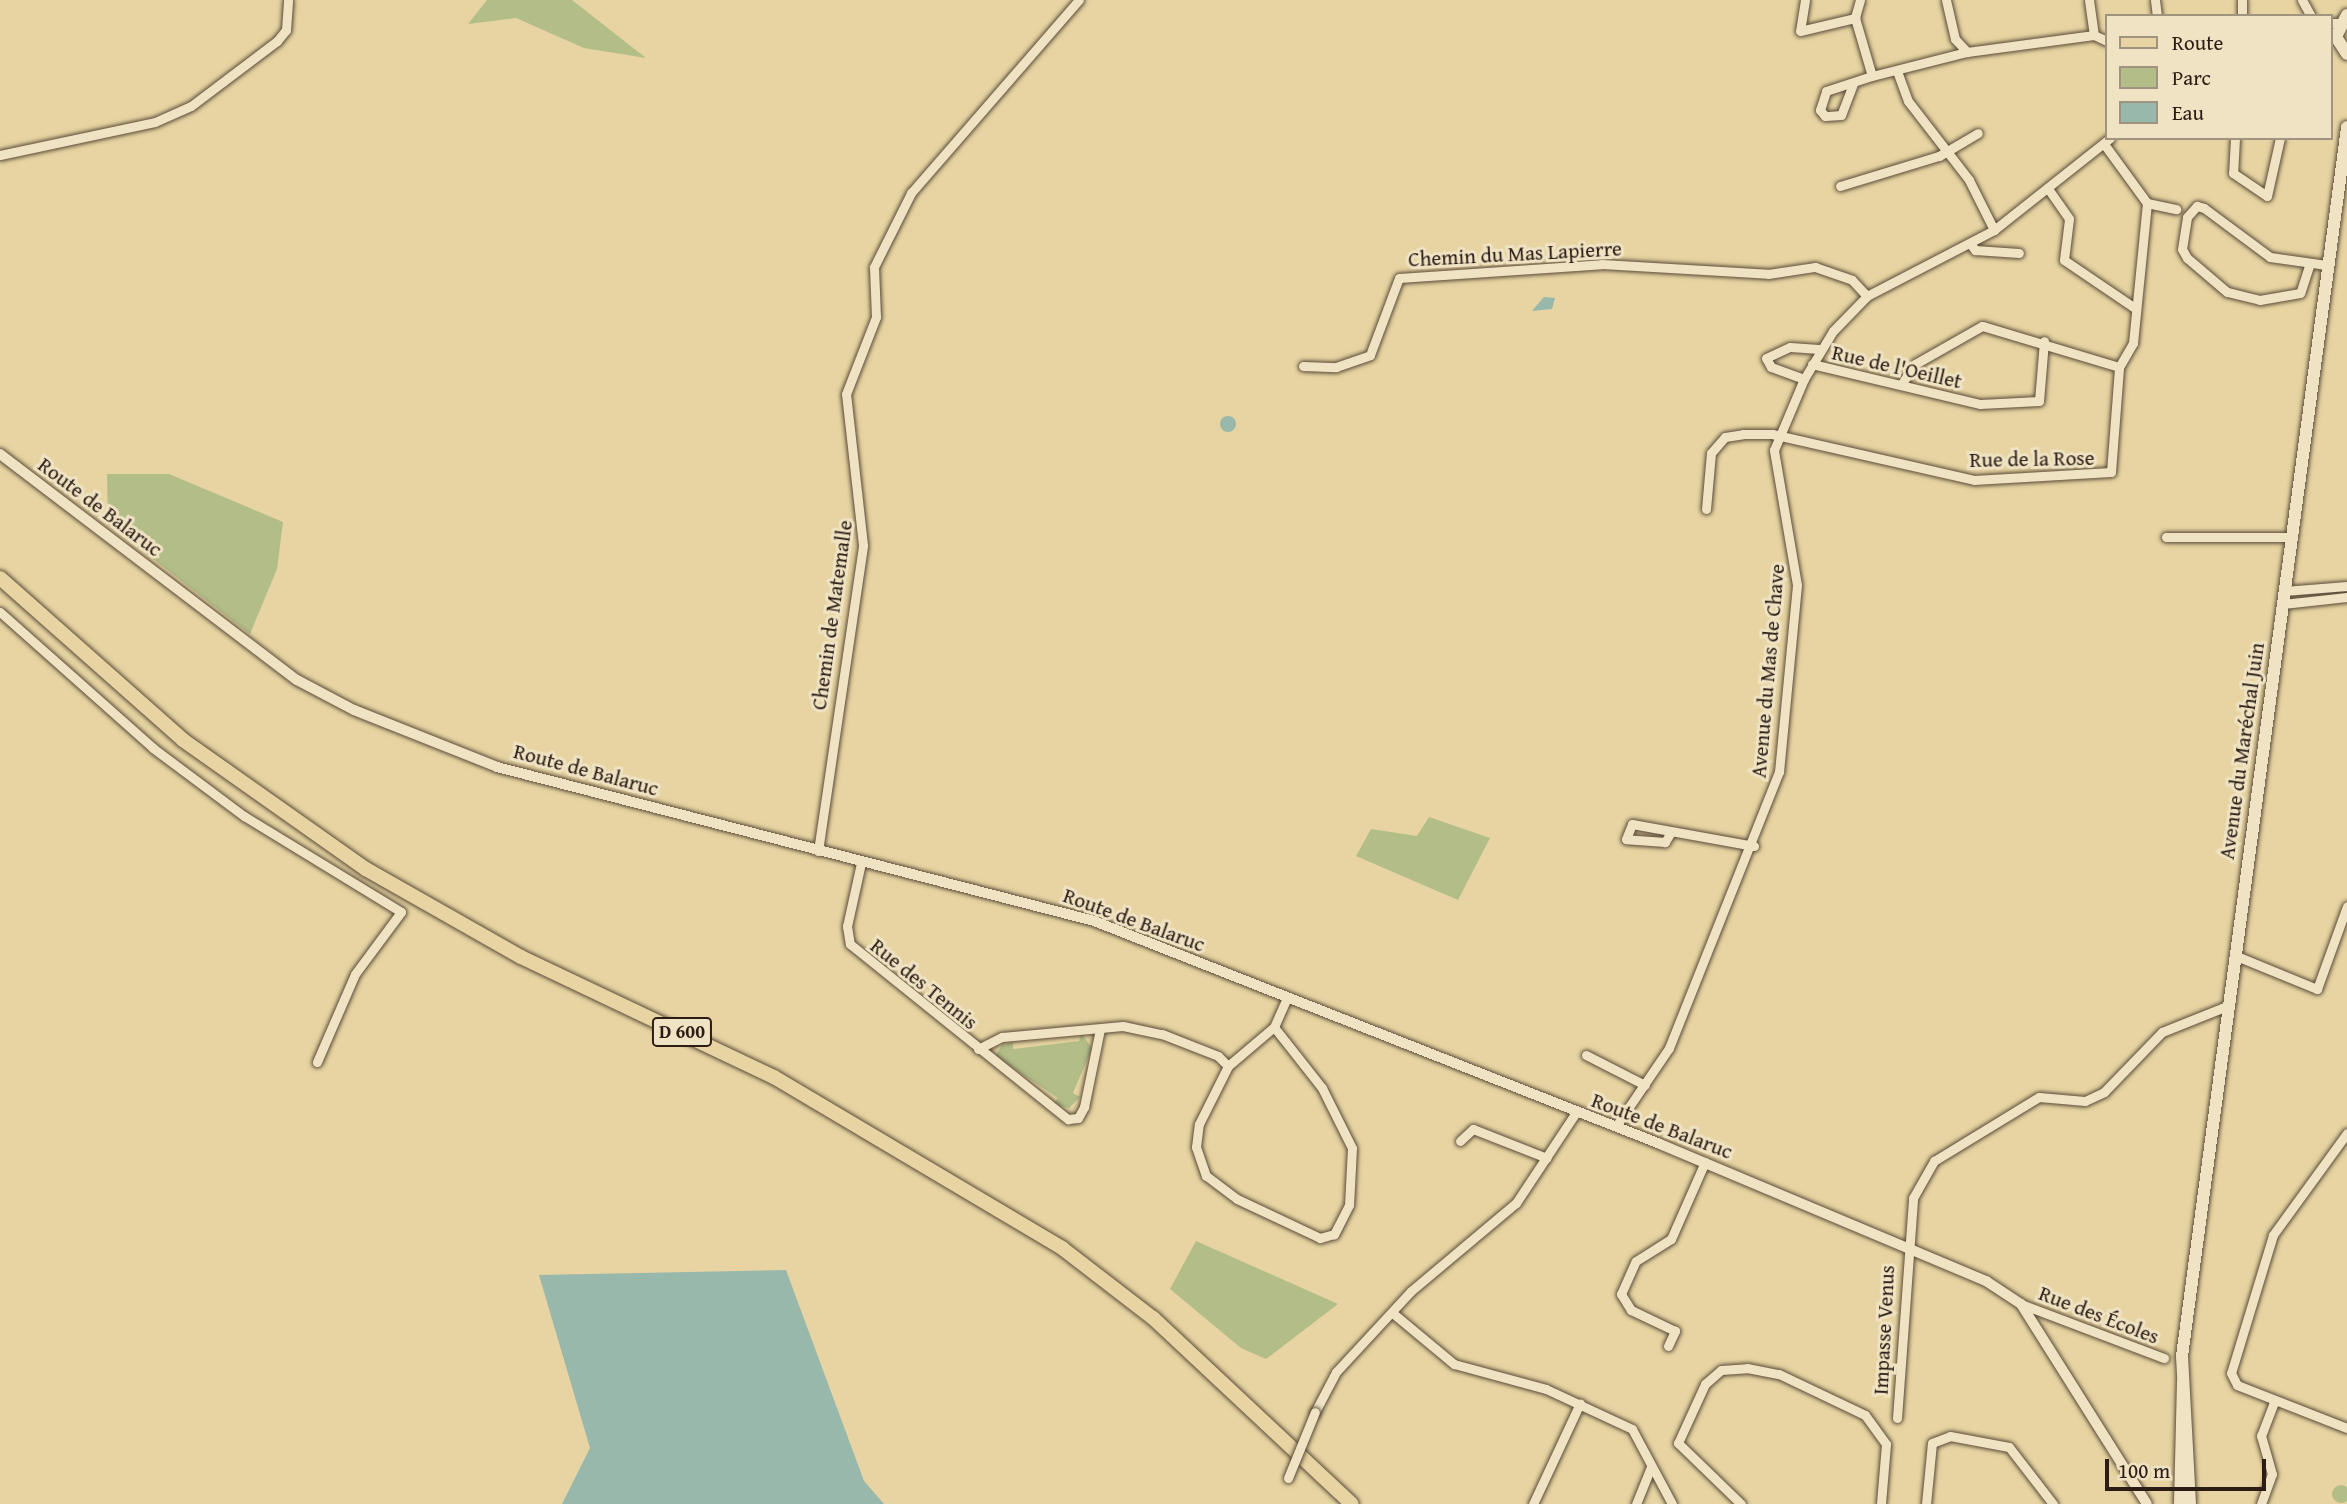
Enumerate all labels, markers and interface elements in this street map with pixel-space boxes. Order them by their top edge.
legend [2106,14,2333,140]
text: Route [2172,27,2223,58]
text: Parc [2172,62,2211,93]
text: Eau [2172,97,2204,128]
street label: Chemin du Mas Lapierre [1408,236,1622,272]
street label: Rue de l'Oeillet [1830,340,1964,394]
street label: Rue de la Rose [1969,445,2095,473]
street label: Route de Balaruc [33,452,167,562]
street label: Chemin de Matemalle [806,519,858,711]
street label: Avenue du Mas de Chave [1746,563,1790,779]
street label: Avenue du Maréchal Juin [2214,641,2270,861]
street label: Route de Balaruc [511,739,661,801]
street label: Route de Balaruc [1060,883,1208,957]
street label: Rue des Tennis [865,933,983,1035]
road number: D 600 [650,1016,714,1048]
street label: Route de Balaruc [1588,1088,1736,1164]
street label: Impasse Venus [1868,1264,1900,1396]
street label: Rue des Écoles [2035,1281,2163,1349]
scale bar [2109,1444,2270,1488]
text: 100 m [2118,1455,2170,1486]

